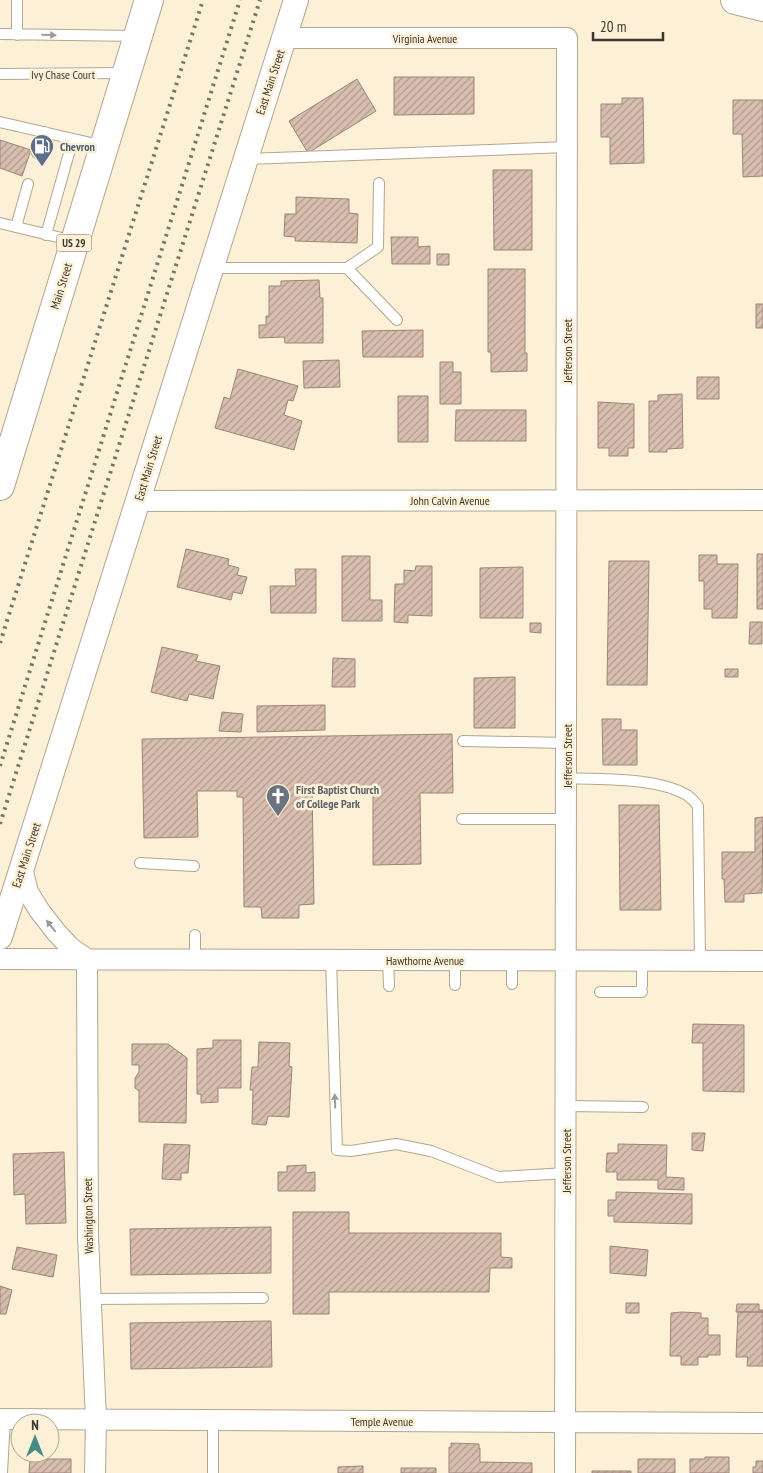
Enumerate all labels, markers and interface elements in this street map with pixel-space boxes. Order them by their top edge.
scale bar [593,10,663,42]
text: 20 m [600,17,626,36]
one-way arrow [41,31,57,39]
street label: Virginia Avenue [392,31,457,46]
street label: East Main Street [252,47,288,116]
street label: Ivy Chase Court [31,67,96,82]
fuel station icon: Chevron [29,133,55,167]
place label: Chevron [60,139,95,154]
road number: US 29 [56,234,92,252]
street label: Main Street [47,260,75,311]
street label: Jefferson Street [560,318,575,384]
street label: East Main Street [131,433,165,502]
street label: John Calvin Avenue [409,493,490,508]
street label: Jefferson Street [560,723,575,789]
place label: First Baptist Church of College Park [296,782,379,811]
church icon: First Baptist Church of College Park [265,783,291,817]
street label: East Main Street [8,820,44,889]
one-way arrow [46,920,57,933]
street label: Hawthorne Avenue [386,953,464,968]
one-way arrow [331,1093,339,1109]
street label: Jefferson Street [559,1128,574,1194]
street label: Washington Street [80,1177,96,1254]
north arrow [10,1413,60,1463]
street label: Temple Avenue [351,1414,413,1429]
text: N [31,1416,39,1434]

